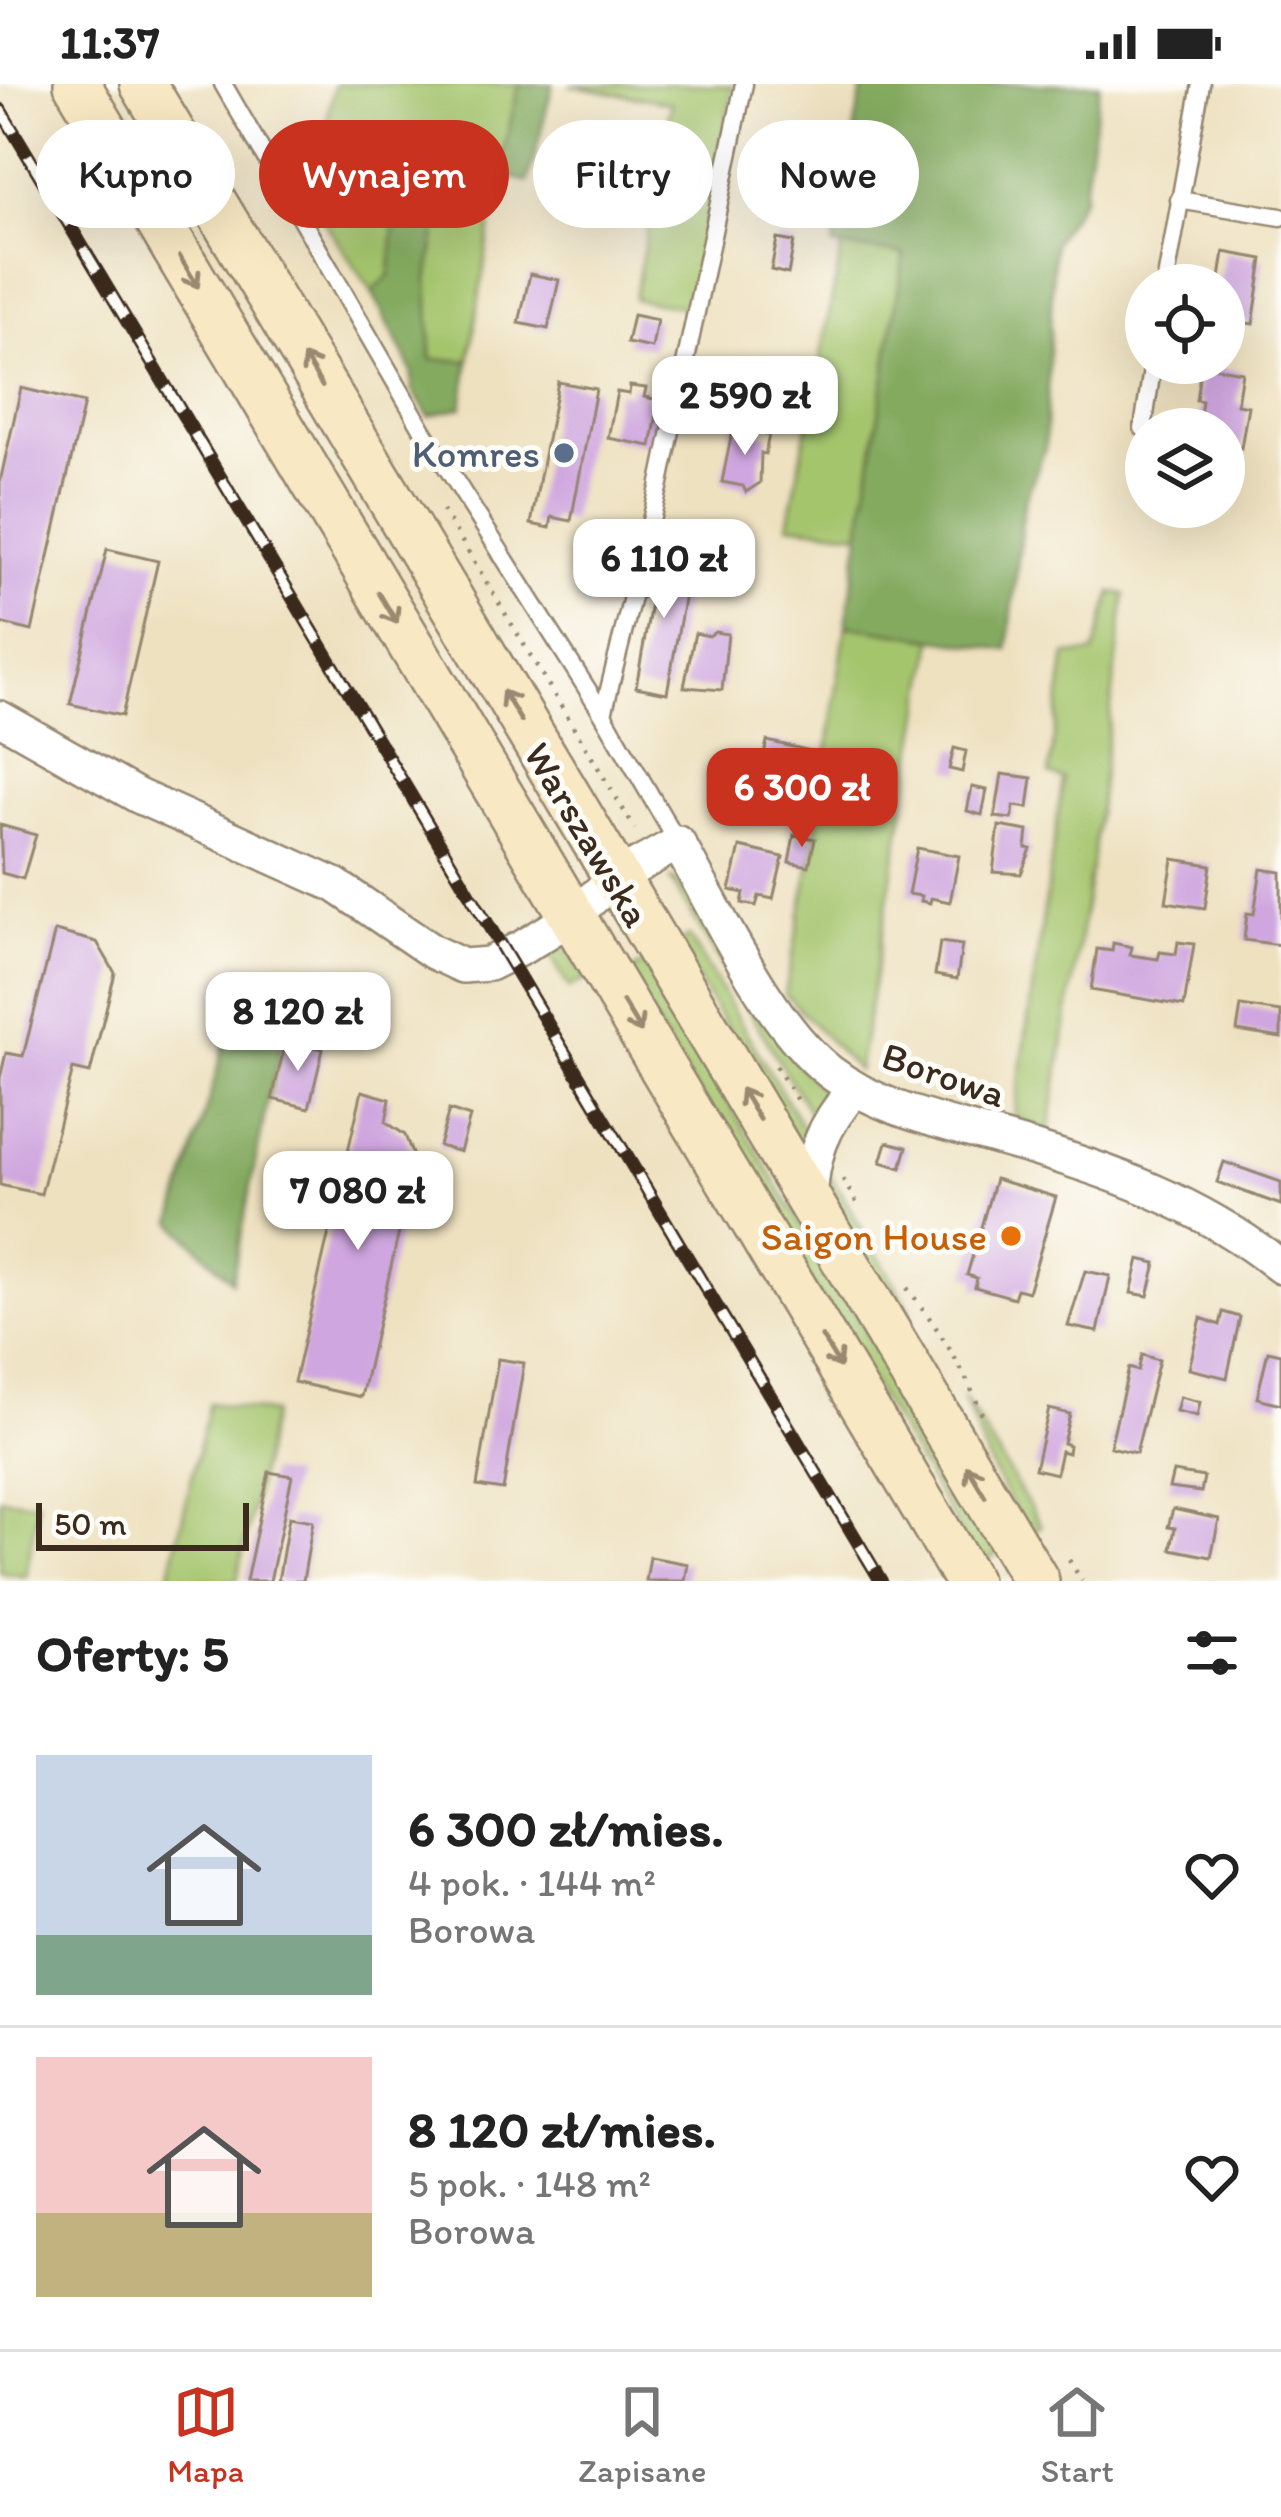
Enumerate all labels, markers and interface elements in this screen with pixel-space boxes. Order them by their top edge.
text: 11:37 [60,15,160,69]
chip: Kupno [36,120,235,228]
chip: Wynajem [259,120,509,228]
chip: Filtry [533,120,713,228]
chip: Nowe [737,120,919,228]
one-way arrow [177,254,201,288]
map controls [1125,264,1245,528]
button: locate [1125,264,1245,384]
one-way arrow [301,355,325,389]
pin: 2 590 zł [621,356,869,458]
text: 2 590 zł [679,371,811,418]
button: layers [1125,408,1245,528]
place label: Komres [412,430,540,477]
marker: Komres [551,440,577,466]
pin: 6 110 zł [540,519,788,621]
text: 6 110 zł [600,534,728,581]
one-way arrow [376,590,400,624]
one-way arrow [500,690,524,724]
street label: Warszawska [514,734,661,935]
pin: 6 300 zł [678,748,926,850]
text: 6 300 zł [734,763,870,810]
pin: 8 120 zł [174,972,422,1074]
text: 8 120 zł [233,987,363,1034]
one-way arrow [620,999,644,1034]
street label: Borowa [876,1032,1012,1117]
one-way arrow [738,1088,762,1122]
pin: 7 080 zł [234,1151,482,1253]
text: 7 080 zł [290,1166,426,1213]
place label: Saigon House [761,1213,987,1260]
marker: Saigon House [998,1223,1024,1249]
one-way arrow [820,1334,844,1369]
one-way arrow [963,1464,987,1499]
scale bar [36,1497,249,1550]
text: 50 m [54,1504,127,1543]
icon: filters [1179,1620,1245,1686]
text: Oferty: 5 [36,1623,228,1684]
text: 6 300 zł/mies. [408,1798,724,1859]
icon: home [132,1803,276,1947]
icon: heart [1179,1842,1245,1908]
text: 4 pok. · 144 m² [408,1859,656,1906]
text: Borowa [408,1906,535,1953]
text: 8 120 zł/mies. [408,2099,716,2160]
icon: home [132,2105,276,2249]
icon: heart [1179,2144,1245,2210]
text: 5 pok. · 148 m² [408,2160,651,2207]
text: Borowa [408,2207,535,2254]
tab: Mapa [167,2379,244,2490]
tab: Zapisane [578,2379,706,2490]
tab: Start [1041,2379,1114,2490]

